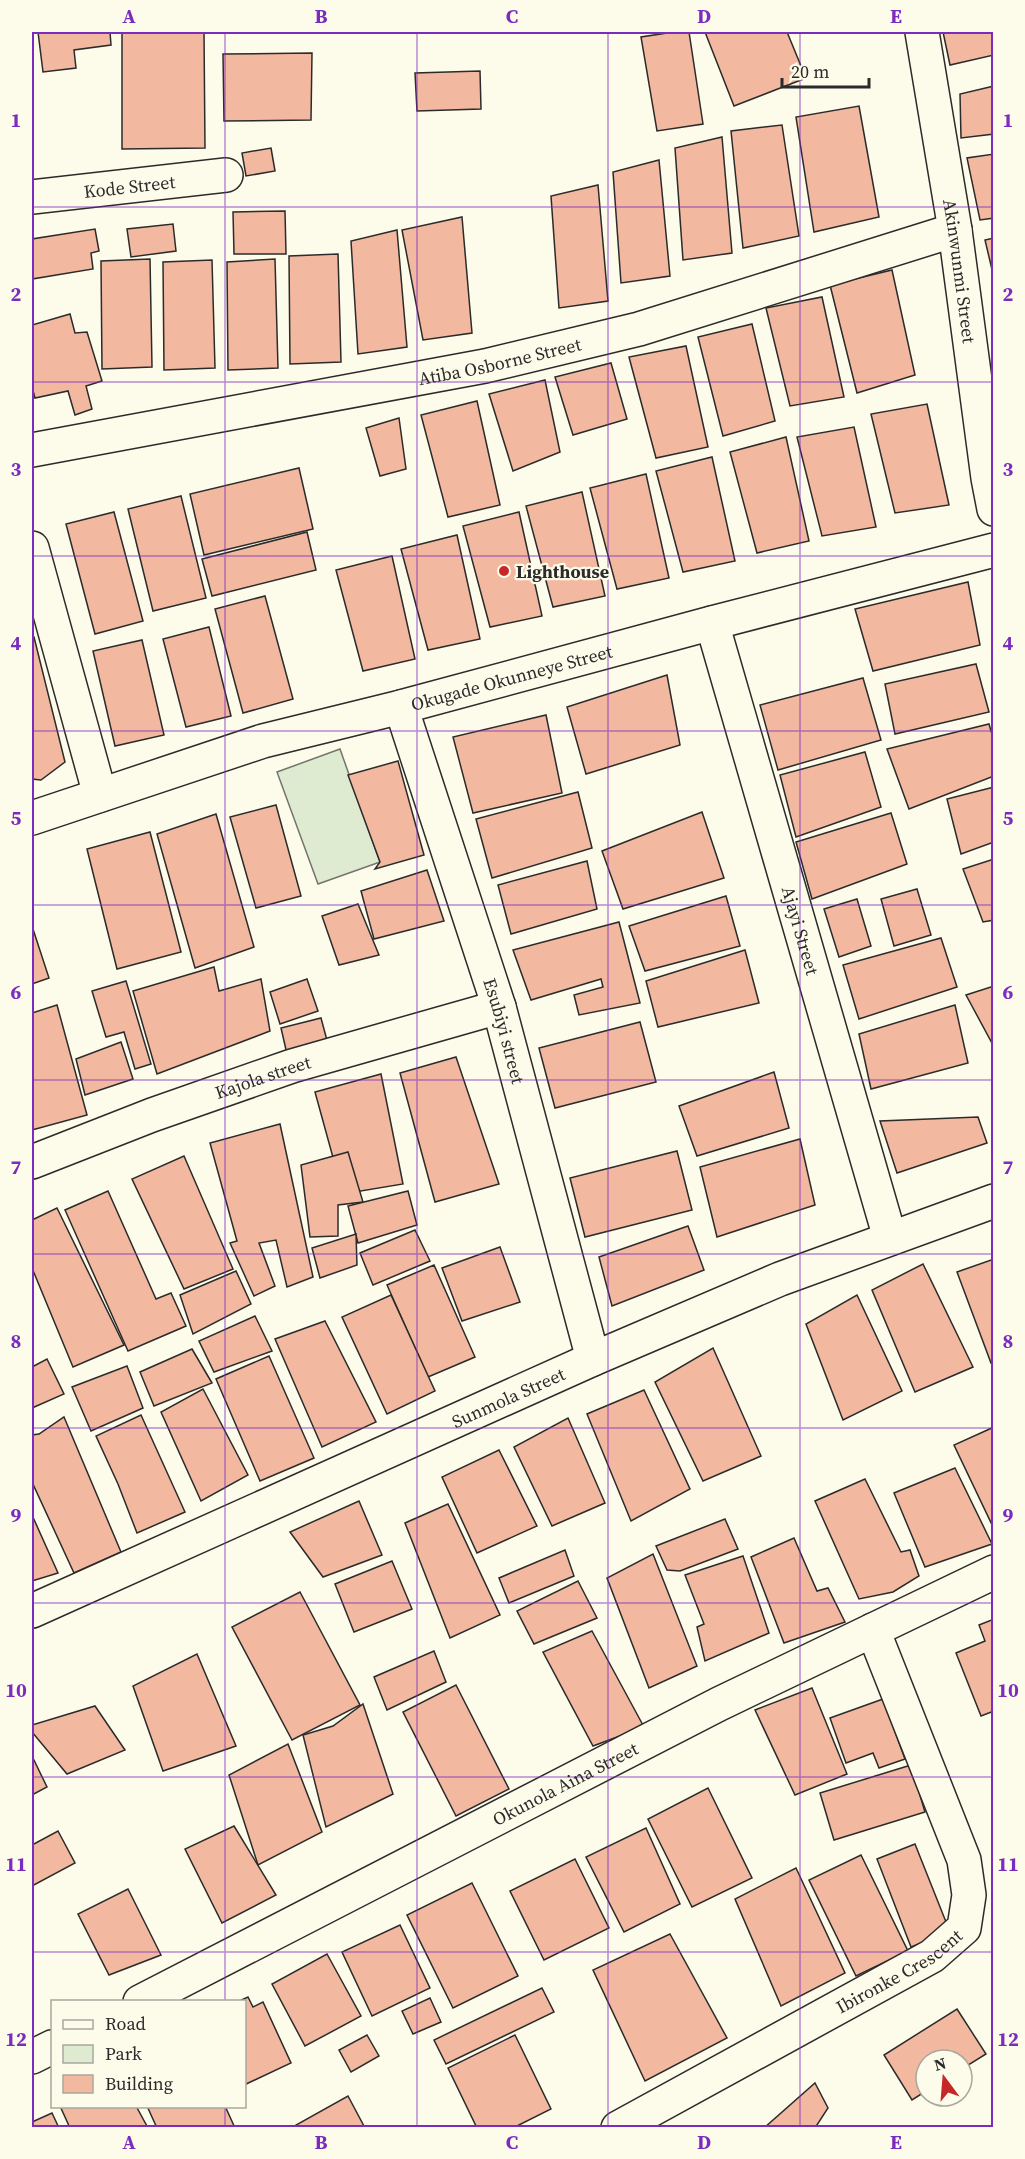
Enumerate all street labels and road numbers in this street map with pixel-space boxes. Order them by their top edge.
street label: Kode Street [82,168,176,204]
street label: Akinwunmi Street [938,197,982,345]
street label: Atiba Osborne Street [416,331,584,391]
street label: Okugade Okunneye Street [408,638,615,716]
street label: Ajayi Street [776,883,826,978]
street label: Esubiyi street [478,975,531,1086]
street label: Kajola street [211,1049,313,1105]
street label: Sunmola Street [448,1361,569,1433]
street label: Okunola Aina Street [488,1735,642,1831]
street label: Ibironke Crescent [831,1923,967,2019]

